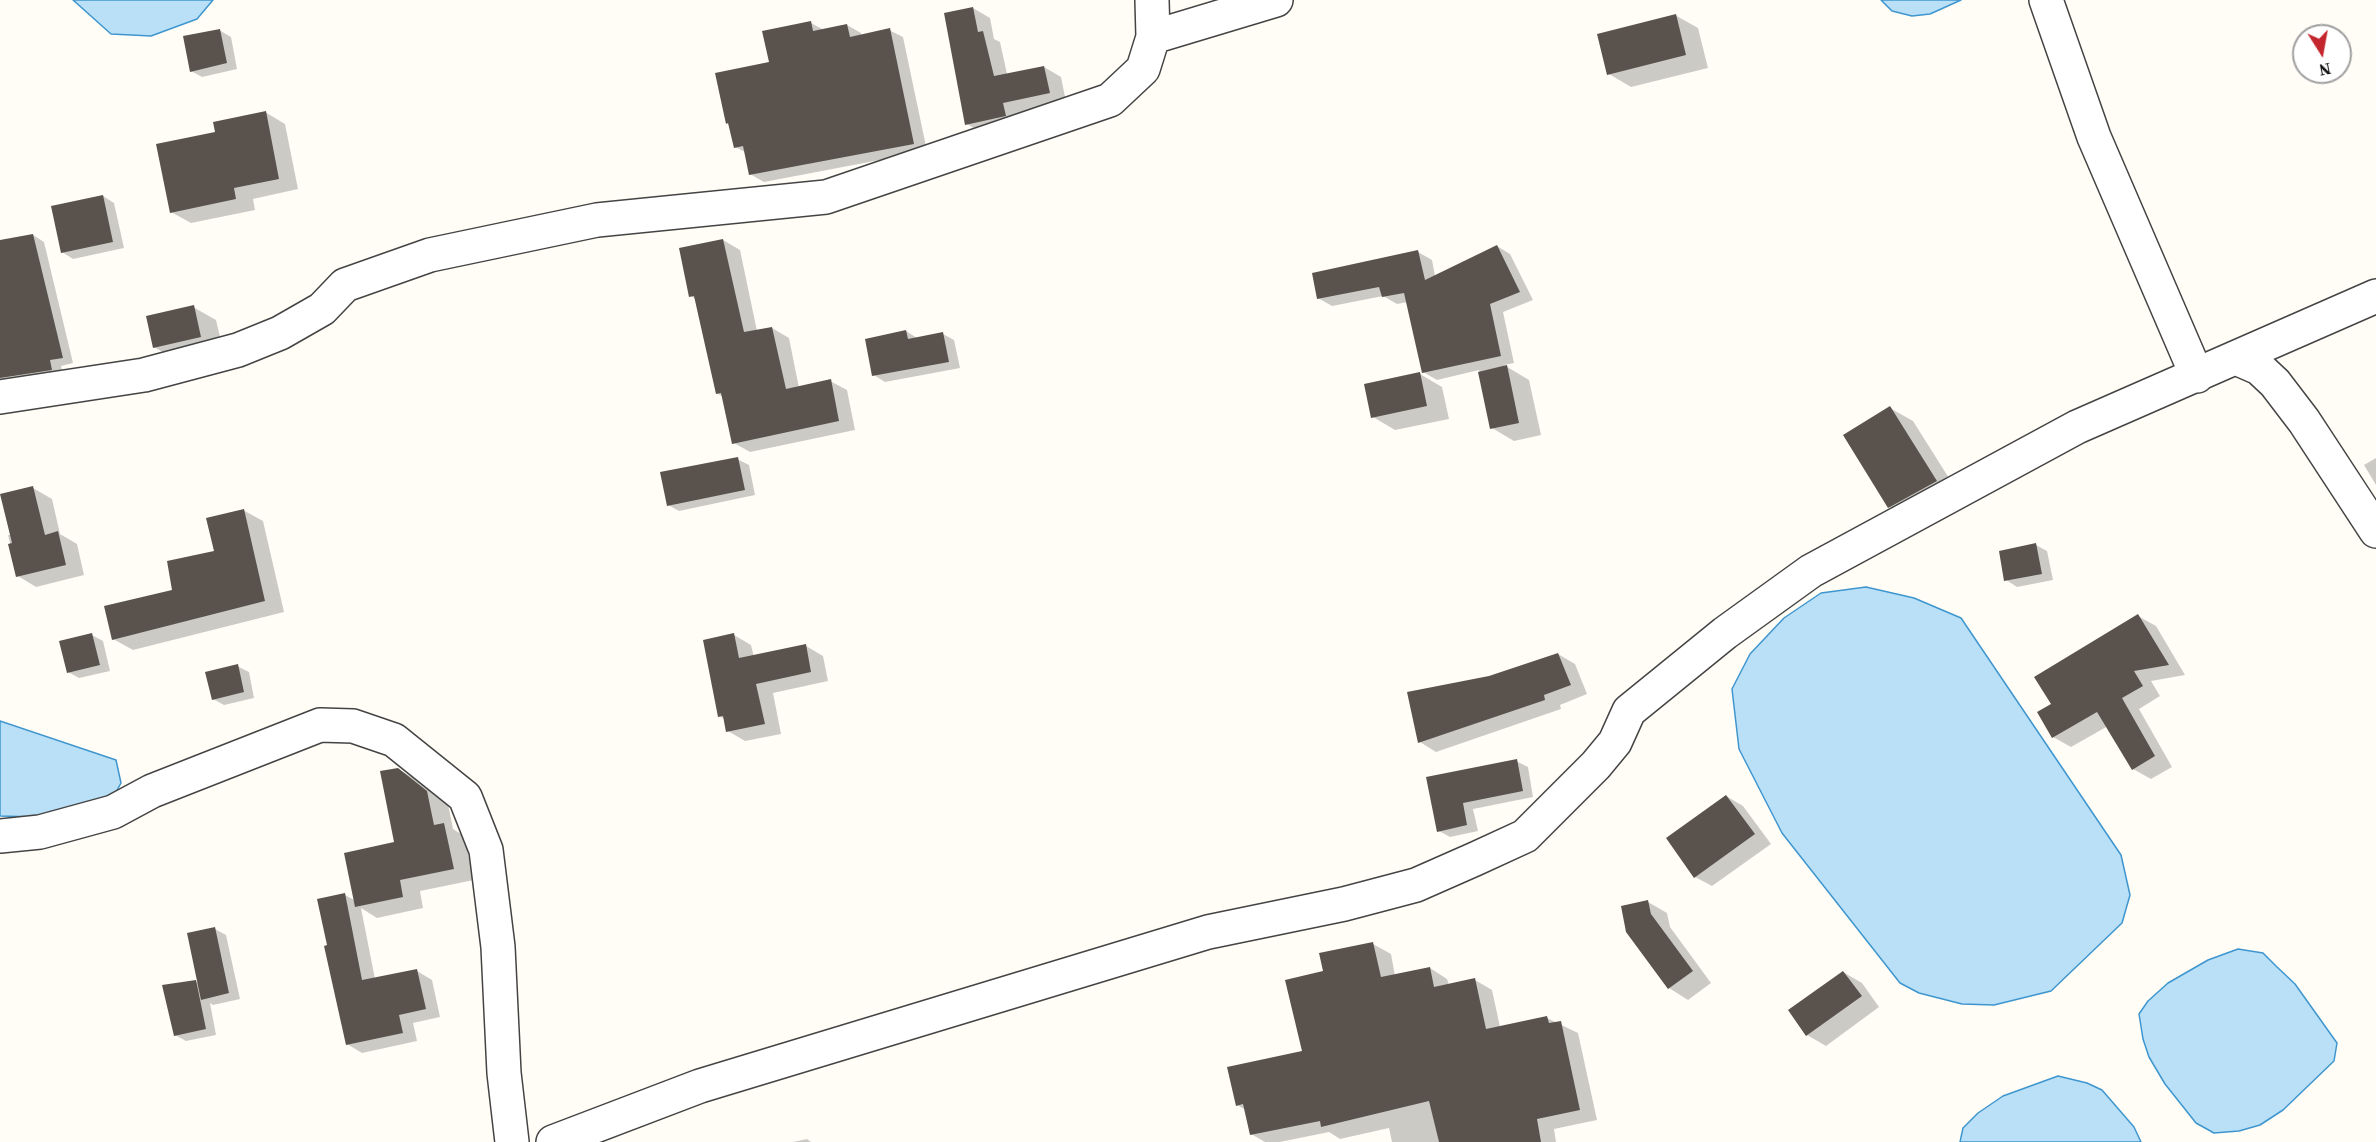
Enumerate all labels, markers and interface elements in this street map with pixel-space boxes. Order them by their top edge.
north arrow [2292,24,2352,84]
text: N [2317,58,2333,82]

